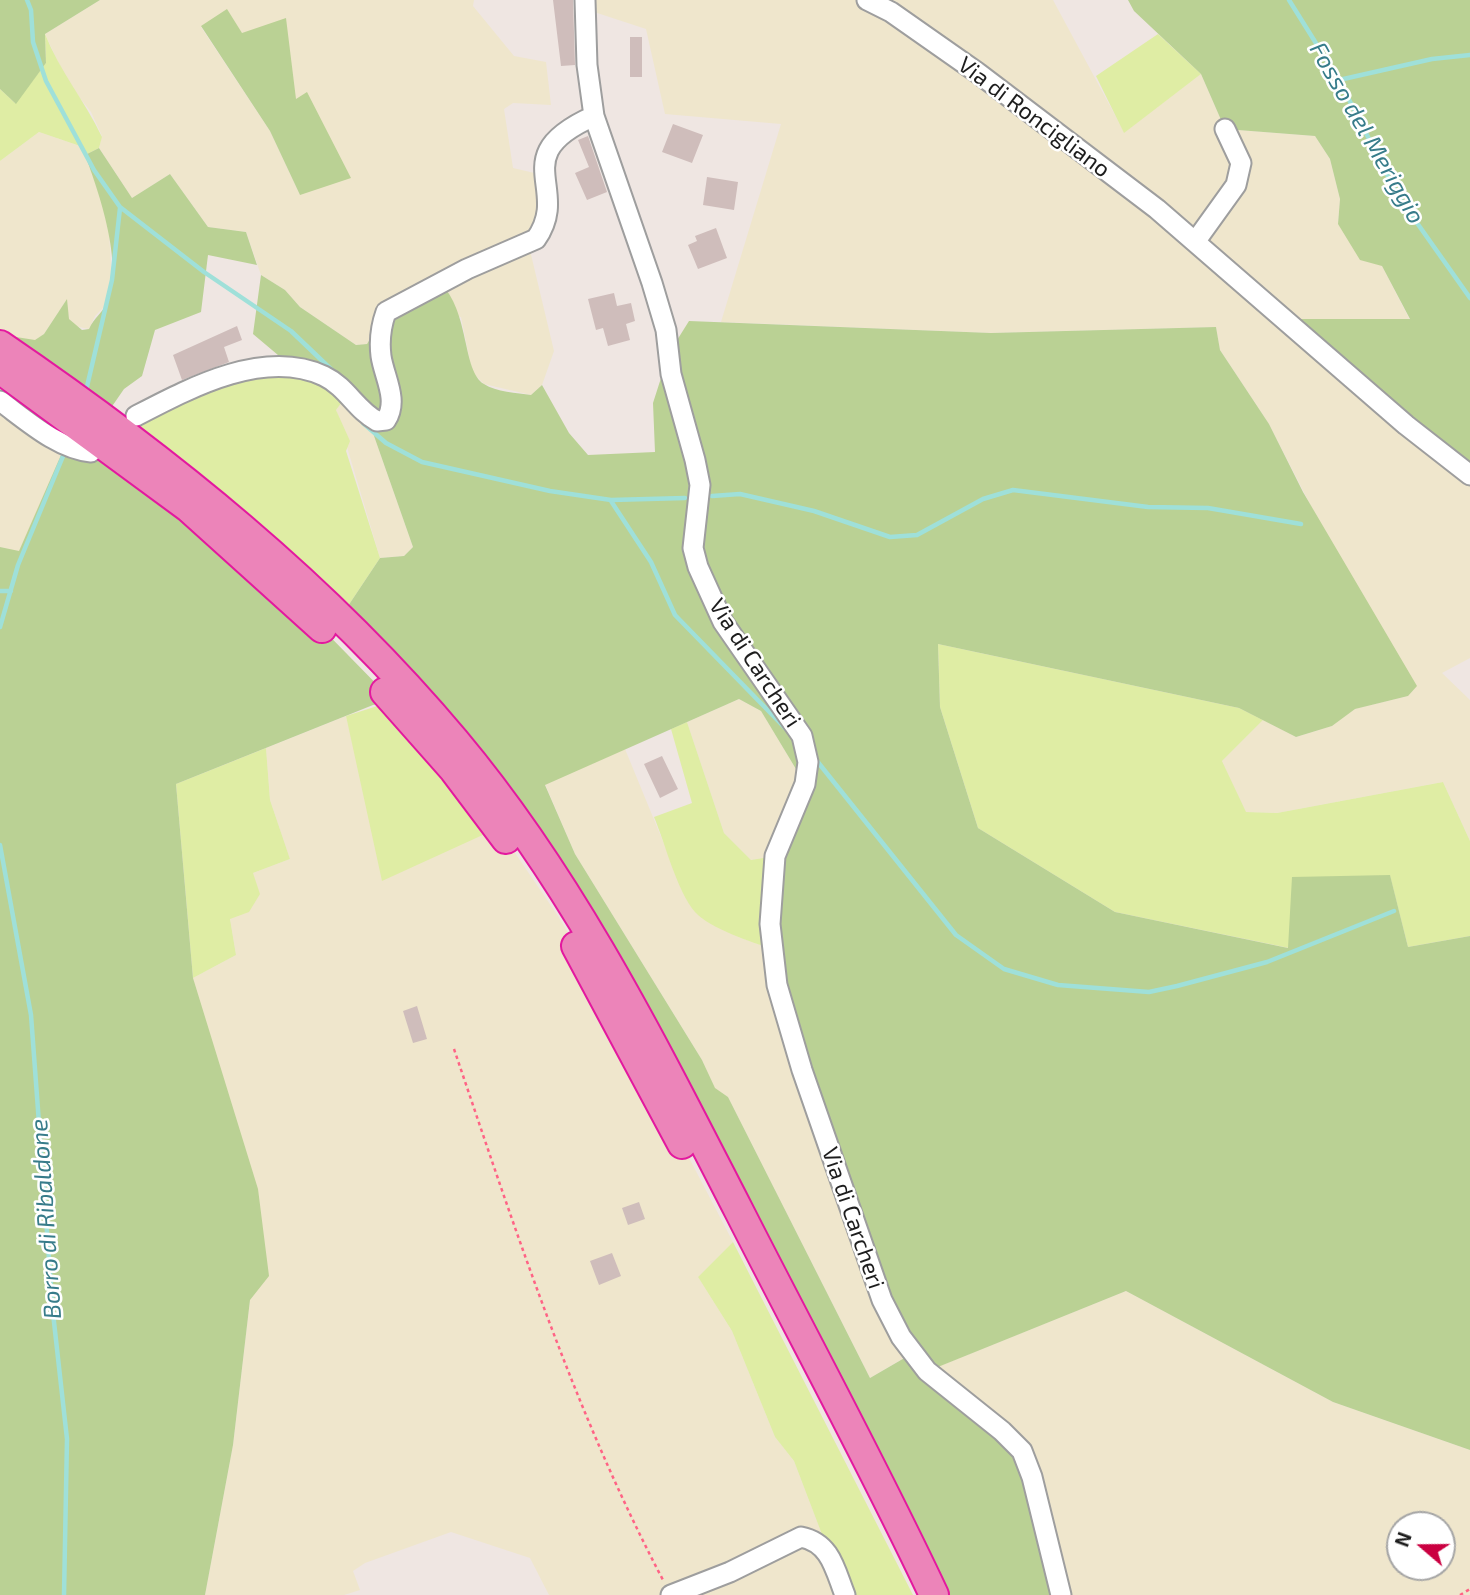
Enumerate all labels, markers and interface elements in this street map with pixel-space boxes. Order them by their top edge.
water label: Fosso del Meriggio [1303,37,1431,229]
street label: Via di Roncigliano [952,51,1116,183]
street label: Via di Carcheri [703,593,807,733]
water label: Borro di Ribaldone [25,1118,67,1320]
street label: Via di Carcheri [816,1144,890,1292]
north arrow [1386,1511,1456,1581]
text: N [1390,1529,1416,1550]

